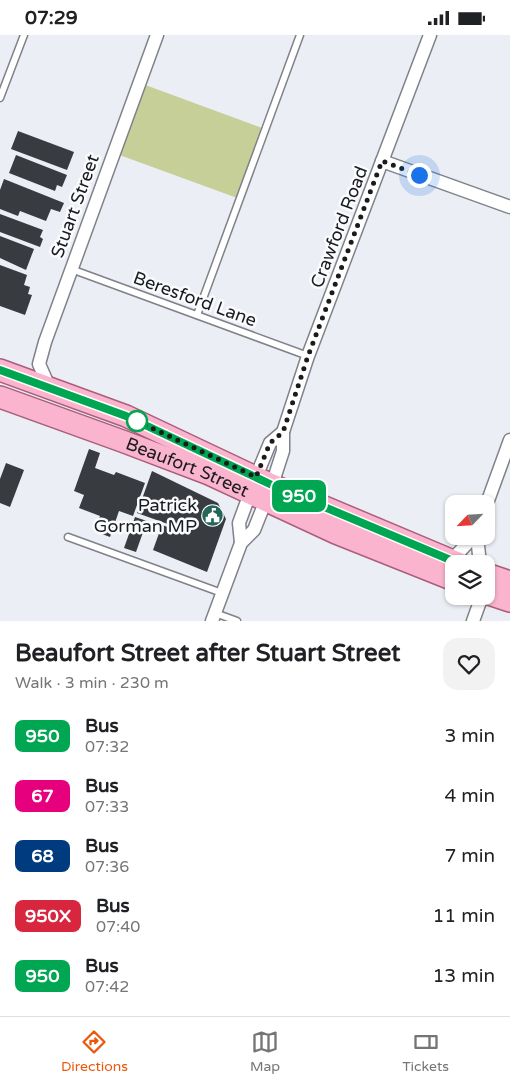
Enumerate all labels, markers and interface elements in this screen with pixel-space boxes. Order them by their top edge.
text: 07:29 [25,7,78,29]
street label: Stuart Street [46,151,104,261]
street label: Crawford Road [306,163,372,291]
your location [407,163,432,188]
street label: Beresford Lane [130,266,260,332]
unlabelled marker [126,410,148,432]
street label: Beaufort Street [123,432,252,502]
line badge: 950 [270,480,328,512]
text: 950 [282,485,316,507]
place label: Patrick Gorman MP [94,494,197,537]
north arrow [445,495,495,545]
map controls [445,495,495,605]
public building icon: Patrick Gorman MP [201,503,225,527]
button: layers [445,555,495,605]
button: heart [443,638,495,690]
text: Beaufort Street after Stuart Street [15,639,400,668]
text: Walk · 3 min · 230 m [15,673,169,693]
text: Bus [85,715,119,737]
text: 950 [26,725,59,747]
text: 3 min [444,725,495,747]
text: 07:32 [85,737,129,757]
text: Bus [85,775,119,797]
text: 67 [31,785,54,807]
text: 4 min [444,785,495,807]
text: 07:33 [85,797,129,817]
text: Bus [85,835,119,857]
text: 68 [31,845,54,867]
text: 7 min [444,845,495,867]
text: 07:36 [85,857,129,877]
text: Bus [96,895,130,917]
text: 950X [25,905,71,927]
text: 11 min [432,905,495,927]
text: 07:40 [96,917,140,937]
text: Bus [85,955,119,977]
text: 950 [26,965,59,987]
text: 13 min [432,965,495,987]
text: 07:42 [85,977,129,997]
tab: Directions [61,1028,128,1075]
tab: Map [250,1028,280,1075]
tab: Tickets [402,1028,449,1075]

